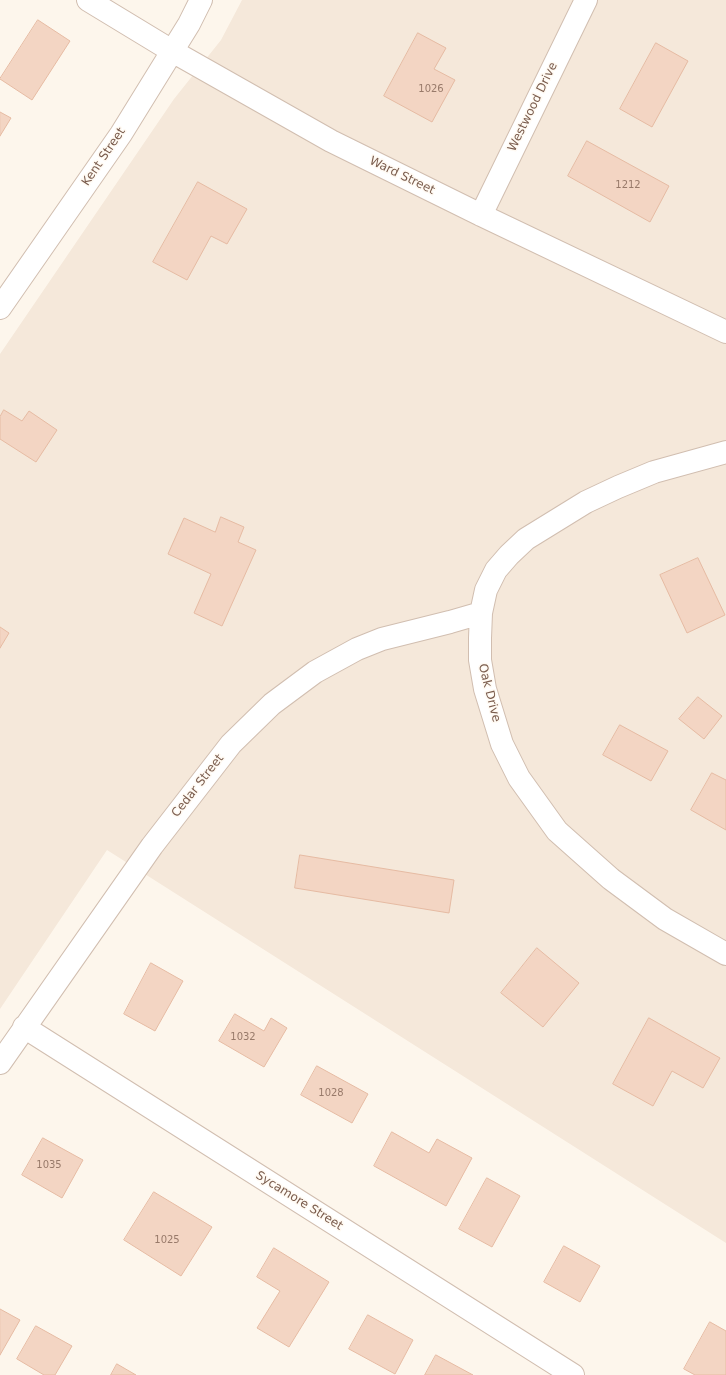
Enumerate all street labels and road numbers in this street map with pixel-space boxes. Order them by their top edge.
street label: Westwood Drive [505,60,561,154]
street label: Kent Street [79,125,129,189]
street label: Ward Street [367,154,437,198]
street label: Oak Drive [475,662,503,724]
street label: Cedar Street [169,752,227,820]
street label: Sycamore Street [253,1168,345,1234]

